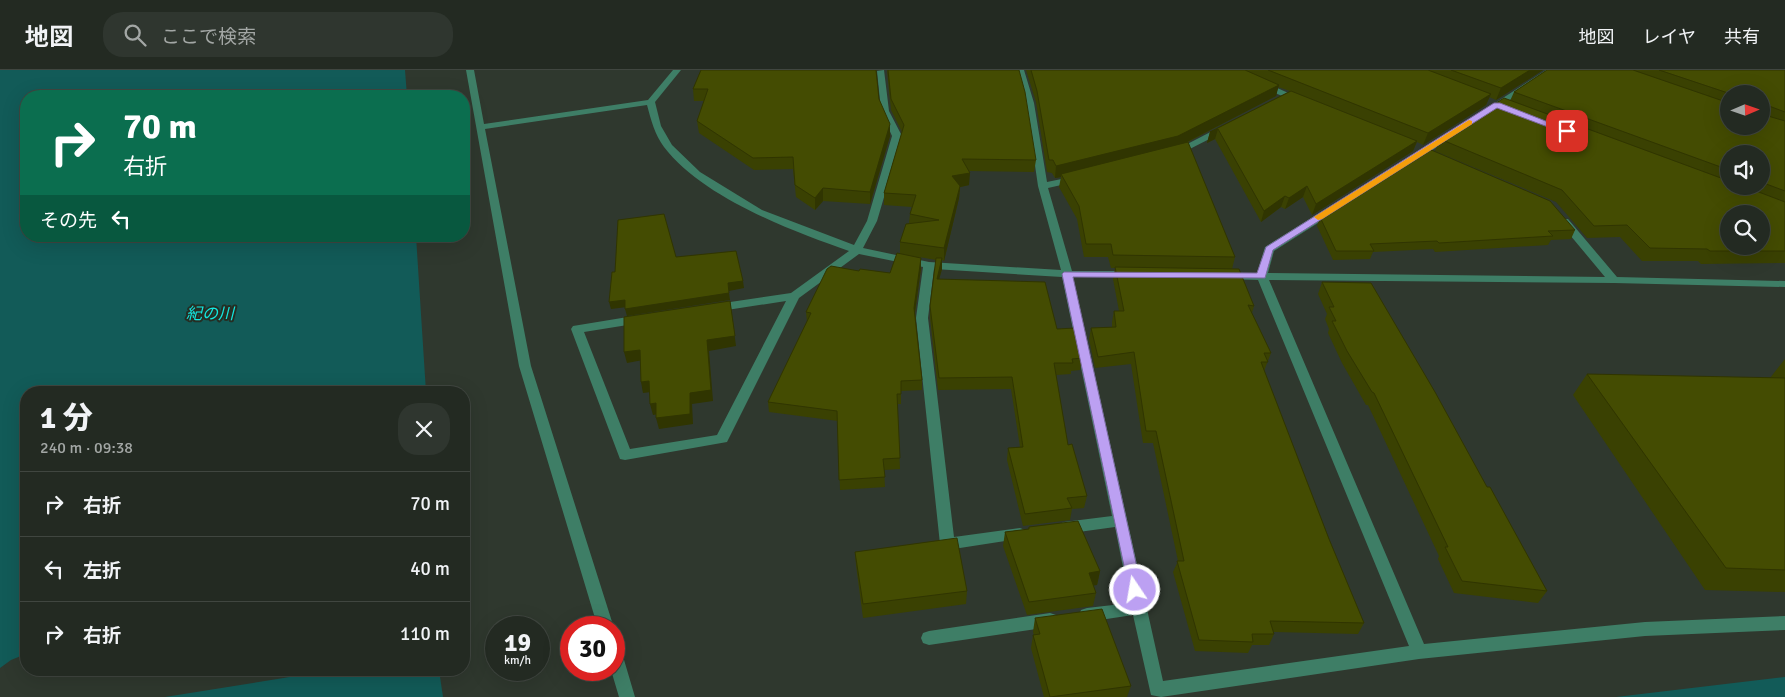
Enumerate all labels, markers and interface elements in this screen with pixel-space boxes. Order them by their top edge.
search box [103,12,453,57]
icon: search [121,21,149,49]
text: 地図 [25,22,73,52]
text: ここで検索 [161,25,256,49]
text: 地図 [1579,26,1615,48]
text: レイヤ [1643,26,1696,48]
text: 共有 [1724,26,1760,48]
north arrow [1720,85,1770,135]
map controls [1720,85,1770,255]
text: 70 m [123,105,197,148]
icon: right [40,110,105,175]
pin [1546,110,1588,152]
icon: arrive [1553,117,1581,145]
button: sound [1720,145,1770,195]
text: 右折 [123,153,167,180]
icon: left [107,205,135,233]
button: search [1720,205,1770,255]
text: その先 [40,209,97,233]
water label: 紀の川 [186,304,236,324]
text: 1 分 [40,400,93,437]
button: close [398,403,450,455]
text: 240 m · 09:38 [40,438,133,458]
icon: right [40,490,68,518]
text: 70 m [410,492,450,516]
text: 右折 [83,494,121,518]
icon: left [40,555,68,583]
text: 40 m [410,557,450,581]
text: 左折 [83,559,121,583]
position arrow [1108,563,1160,615]
speed limit sign: 30 [560,616,625,681]
icon: right [40,620,68,648]
text: 110 m [400,622,450,646]
text: 右折 [83,624,121,648]
text: 19 [504,627,531,658]
text: km/h [504,653,531,668]

